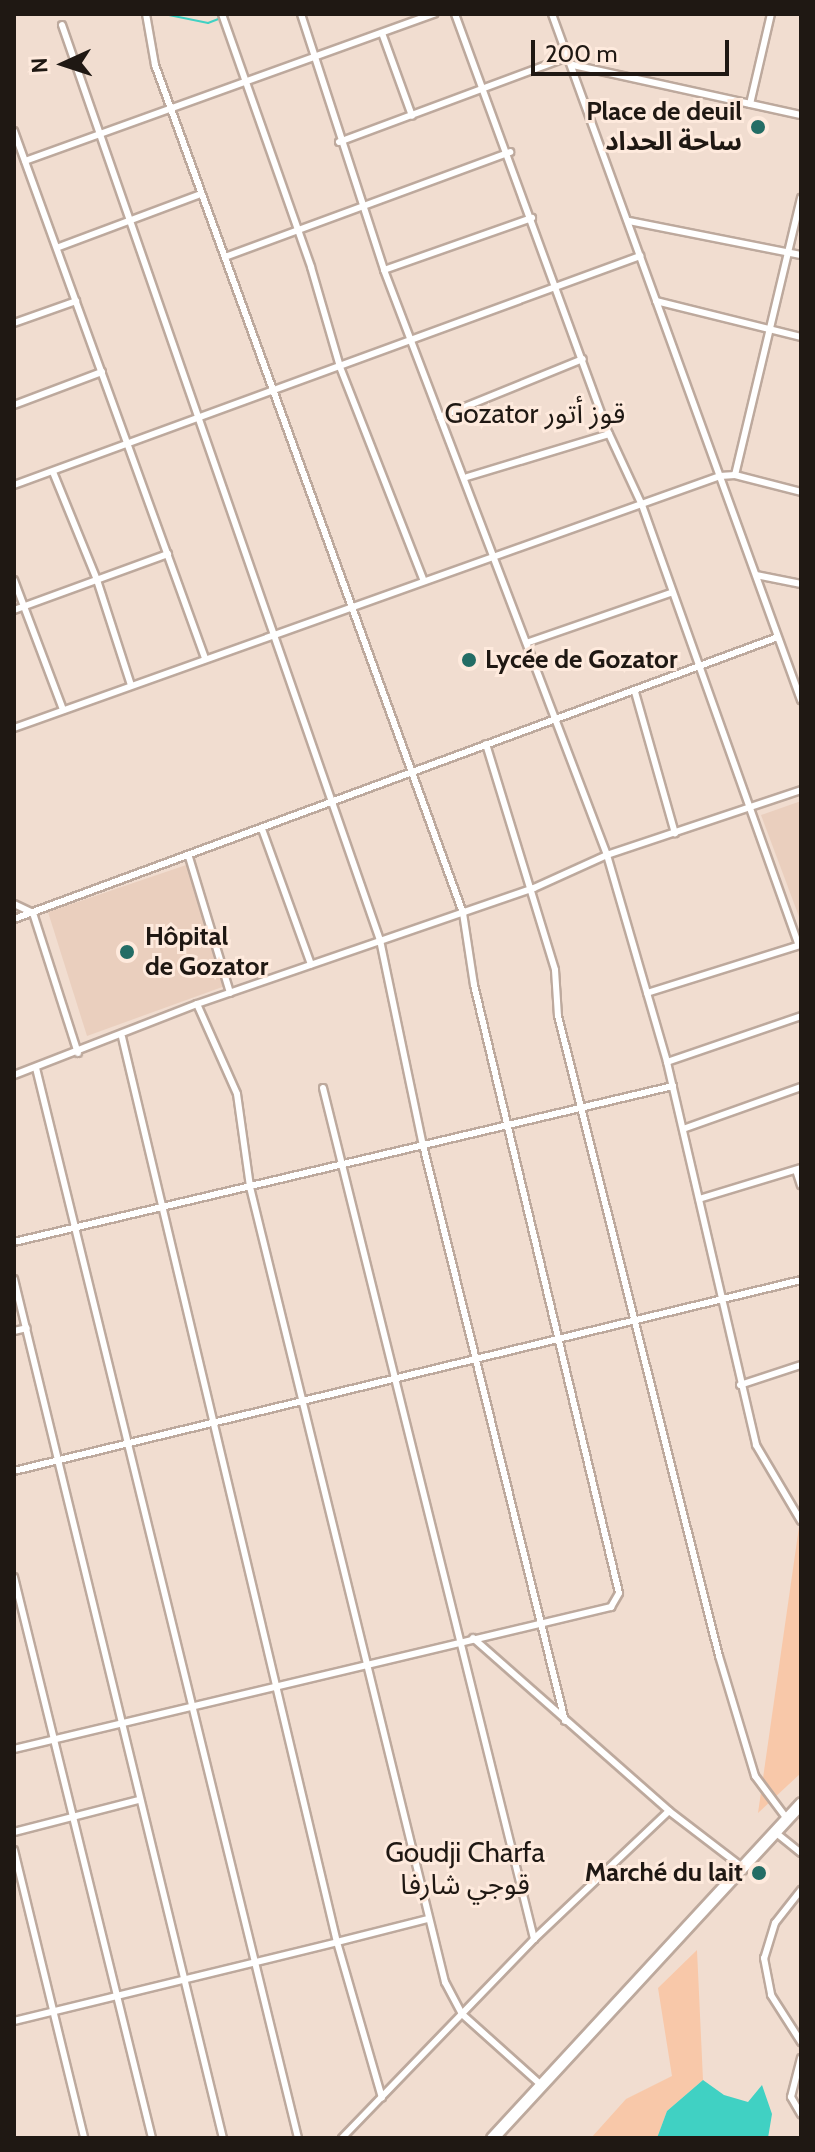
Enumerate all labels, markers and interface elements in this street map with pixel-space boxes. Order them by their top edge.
north arrow [24,24,104,104]
scale bar [535,24,733,74]
text: 200 m [545,39,618,68]
text: N [26,57,53,74]
place label: Place de deuil ساحة الحداد [586,96,742,158]
marker: Place de deuil ساحة الحداد [749,118,767,136]
district label: Gozator قوز أتور [445,396,625,430]
place label: Lycée de Gozator [485,644,677,676]
marker: Lycée de Gozator [460,651,478,669]
place label: Hôpital de Gozator [145,921,268,982]
marker: Hôpital de Gozator [116,941,138,963]
district label: Goudji Charfa قوجي شارفا [372,1835,558,1901]
place label: Marché du lait [585,1857,743,1889]
marker: Marché du lait [750,1864,768,1882]

